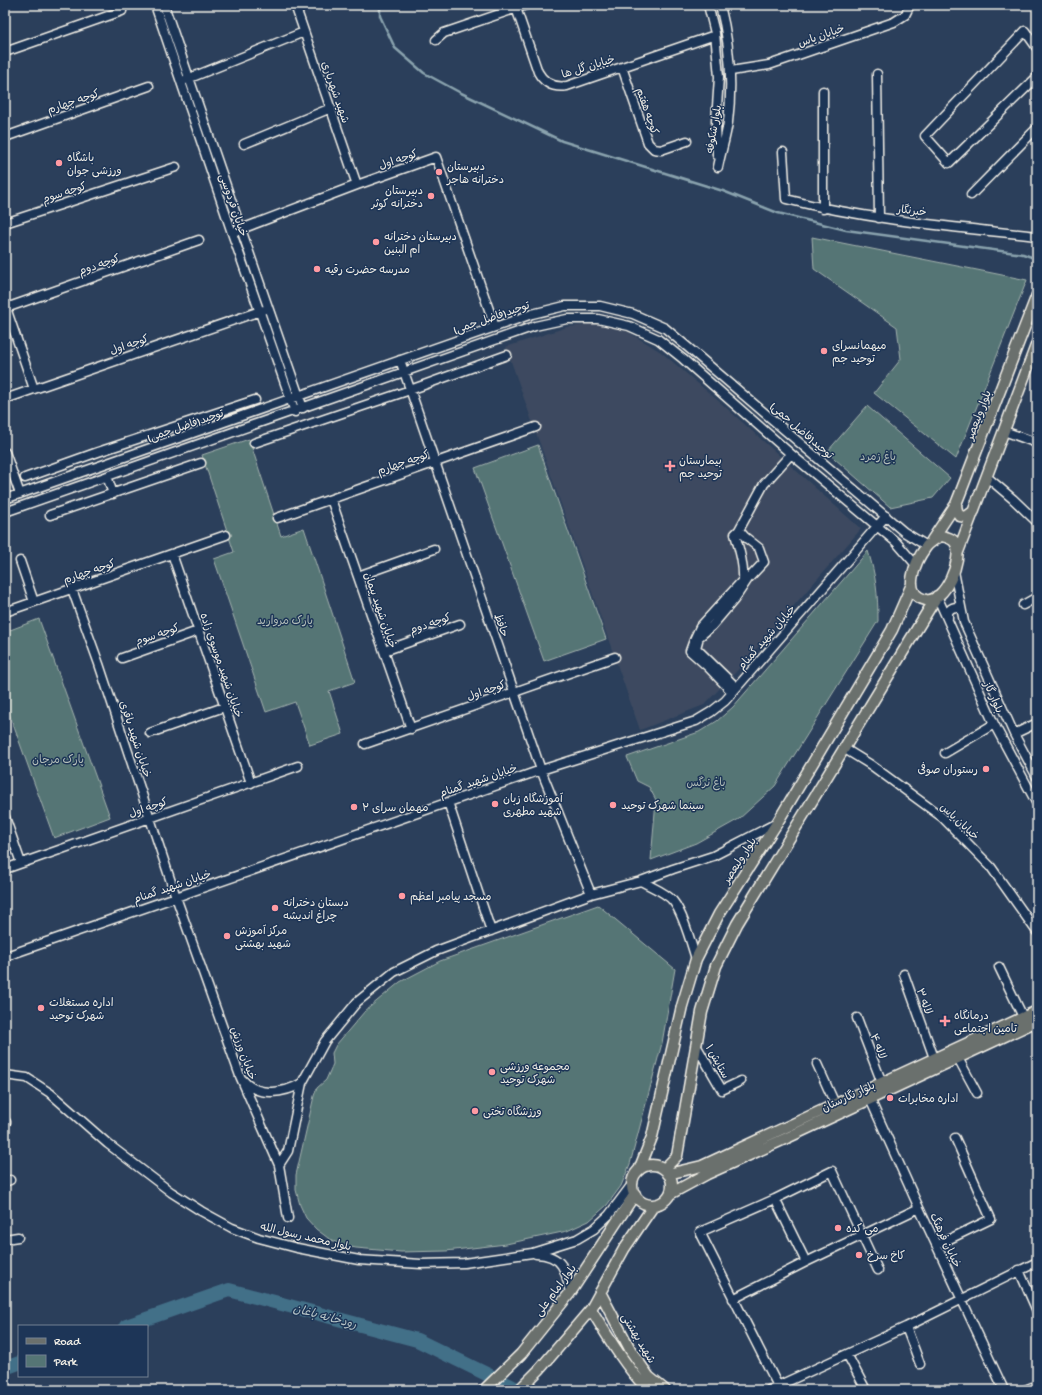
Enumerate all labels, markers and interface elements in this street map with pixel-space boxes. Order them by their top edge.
street label: خیابان یاس [796,22,846,50]
street label: خیابان گل ها [560,52,617,82]
street label: شهید شهریاری [318,60,351,125]
street label: کوچه هفتم [632,86,661,137]
street label: کوچه چهارم [46,87,102,118]
street label: بلوار شکوفه [704,104,725,155]
street label: کوچه اول [377,148,420,173]
place label: باشگاه ورزشی جوان [67,151,121,178]
marker: باشگاه ورزشی جوان [54,158,64,168]
place label: دبیرستان دخترانه هاجر [446,161,504,187]
marker: دبیرستان دخترانه هاجر [434,167,444,177]
street label: خیابان فردوسی [216,172,249,239]
street label: کوچه سوم [41,180,89,208]
place label: دبیرستان دخترانه کوثر [370,185,423,211]
marker: دبیرستان دخترانه کوثر [426,191,436,201]
street label: خبرنگار [895,202,927,220]
place label: دبیرستان دخترانه ام البنین [384,231,457,258]
marker: دبیرستان دخترانه ام البنین [371,237,381,247]
street label: کوچه دوم [77,252,122,279]
marker: مدرسه حضرت رقیه [312,264,322,274]
place label: مدرسه حضرت رقیه [325,264,410,277]
street label: توحید(فاضل جمی) [452,299,532,338]
street label: کوچه اول [108,333,151,358]
place label: میهمانسرای توحید جم [832,340,886,367]
marker: میهمانسرای توحید جم [819,346,829,356]
street label: بلوار ولیعصر [964,389,995,443]
street label: توحید(فاضل جمی) [767,400,836,463]
street label: توحید(فاضل جمی) [146,407,226,446]
street label: کوچه چهارم [376,448,432,479]
park label: باغ زمرد [860,450,896,465]
place label: بیمارستان توحید جم [679,455,723,482]
marker: بیمارستان توحید جم [664,460,676,472]
street label: کوچه چهارم [62,557,118,588]
street label: خیابان شهید پیمان [360,571,399,650]
street label: خیابان شهید گمنام [735,602,800,674]
street label: خیابان شهید موسوی زاده [197,611,245,720]
street label: کوچه دوم [408,611,453,638]
street label: حافظ [491,612,511,639]
park label: پارک مروارید [257,615,313,628]
street label: کوچه سوم [134,622,182,650]
street label: کوچه اول [465,679,508,704]
street label: بلوار گاز [980,679,1006,715]
street label: خیابان شهید باقری [116,699,153,779]
park label: پارک مرجان [32,754,84,767]
street label: خیابان شهید گمنام [438,761,519,802]
place label: رستوران صوفی [918,761,978,777]
marker: رستوران صوفی [981,764,991,774]
park label: باغ نرگس [686,776,726,791]
place label: آموزشگاه زبان شهید مطهری [503,792,564,819]
street label: کوچه اول [127,796,170,821]
marker: آموزشگاه زبان شهید مطهری [490,799,500,809]
marker: سینما شهرک توحید [608,800,618,810]
place label: سینما شهرک توحید [621,800,704,813]
street label: خیابان یاس [937,801,981,843]
marker: مهمان سرای ۲ [349,802,359,812]
place label: مهمان سرای ۲ [362,802,428,815]
street label: بلوار ولیعصر [720,835,760,887]
street label: خیابان شهید گمنام [132,867,213,908]
marker: مسجد پیامبر اعظم [397,891,407,901]
place label: مسجد پیامبر اعظم [410,891,491,905]
place label: دبستان دخترانه چراغ اندیشه [283,897,349,924]
marker: دبستان دخترانه چراغ اندیشه [270,903,280,913]
place label: مرکز آموزش شهید بهشتی [235,924,291,951]
marker: مرکز آموزش شهید بهشتی [222,931,232,941]
street label: لاله ۳ [913,987,934,1016]
place label: اداره مستغلات شهرک توحید [49,997,113,1023]
marker: اداره مستغلات شهرک توحید [36,1003,46,1013]
place label: درمانگاه تامین اجتماعی [954,1009,1018,1036]
marker: درمانگاه تامین اجتماعی [939,1015,951,1027]
street label: خیابان ورزش [227,1025,258,1082]
street label: لاله ۴ [867,1032,888,1061]
street label: ستایش ۱ [702,1042,731,1081]
place label: مجموعه ورزشی شهرک توحید [500,1062,570,1087]
marker: مجموعه ورزشی شهرک توحید [487,1067,497,1077]
street label: بلوار نگارستان [820,1078,877,1115]
marker: اداره مخابرات [885,1093,895,1103]
place label: اداره مخابرات [898,1093,958,1106]
place label: ورزشگاه تختی [483,1105,542,1119]
marker: ورزشگاه تختی [470,1106,480,1116]
street label: خیابان فرهنگ [926,1211,964,1270]
street label: بلوار محمد رسول الله [259,1221,352,1254]
marker: می کده [833,1223,843,1233]
place label: می کده [846,1223,879,1236]
marker: کاخ سرخ [854,1250,864,1260]
place label: کاخ سرخ [867,1250,905,1263]
street label: بلوار امام علی [533,1263,581,1320]
water label: رودخانه باغان [291,1302,359,1333]
street label: شهید بهشتی [618,1312,657,1366]
legend [18,1325,148,1377]
text: Road [54,1336,81,1350]
text: Park [53,1356,79,1370]

